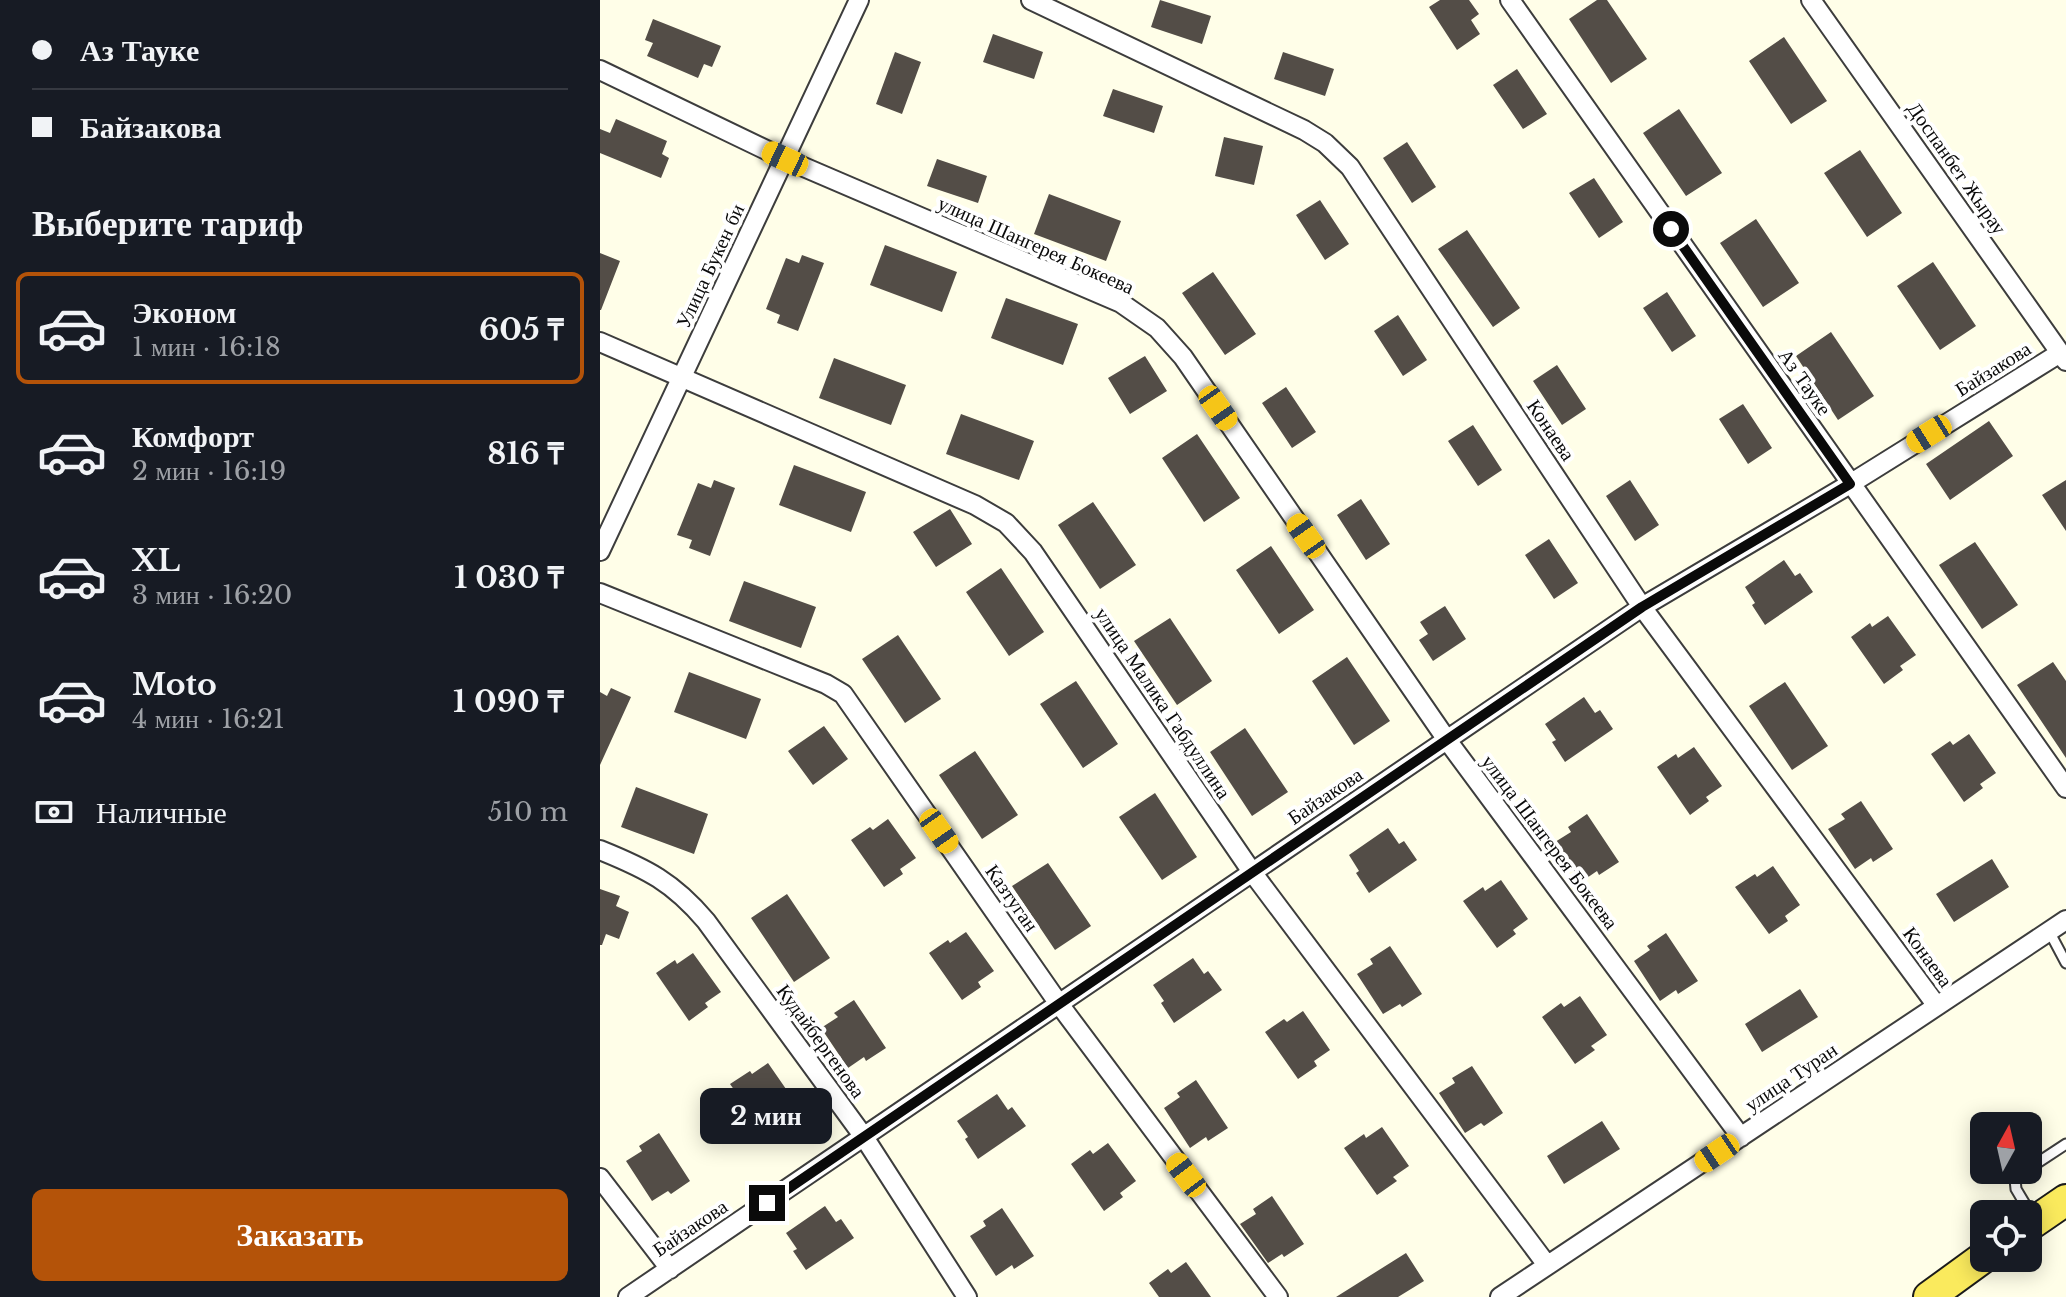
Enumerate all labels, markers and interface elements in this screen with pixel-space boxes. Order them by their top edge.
text: Аз Тауке [80,32,199,69]
street label: Доспанбет Жырау [1902,97,2012,239]
text: Байзакова [80,109,222,146]
car [758,138,812,180]
street label: улица Шангерея Бокеева [934,191,1138,299]
street label: Улица Букен би [671,200,749,332]
text: Выберите тариф [32,201,303,246]
route start [1653,211,1689,247]
icon: car [36,292,108,364]
text: Эконом [132,294,236,331]
text: 605 ₸ [479,311,564,348]
text: 1 мин · 16:18 [132,331,281,363]
street label: Байзакова [1951,336,2035,402]
street label: Аз Тауке [1773,344,1837,420]
car [1194,381,1242,435]
street label: Конаева [1522,395,1580,465]
car [1902,411,1956,457]
icon: car [36,416,108,488]
text: Комфорт [132,418,254,455]
text: 816 ₸ [487,435,564,472]
text: 2 мин · 16:19 [132,455,286,487]
car [1282,509,1330,563]
icon: car [36,540,108,612]
text: XL [132,542,180,579]
text: 1 030 ₸ [454,559,564,596]
text: 3 мин · 16:20 [132,579,292,611]
street label: улица Малика Габдуллина [1090,603,1236,803]
icon: car [36,664,108,736]
text: Moto [132,666,217,703]
text: 1 090 ₸ [453,683,564,720]
text: 4 мин · 16:21 [132,703,285,735]
street label: улица Шангерея Бокеева [1477,750,1623,934]
street label: Байзакова [1283,762,1367,830]
icon: cash [32,790,76,834]
text: Наличные [96,794,227,831]
text: 510 m [488,796,568,828]
car [915,804,963,858]
street label: Казтуган [980,860,1044,936]
street label: Конаева [1898,922,1958,992]
street label: Кудайбергенова [772,979,870,1103]
street label: улица Туран [1740,1037,1842,1117]
callout: 2 мин [701,1087,833,1143]
text: 2 мин [730,1100,802,1132]
north arrow [1970,1112,2042,1184]
map controls [1970,1112,2042,1272]
car [1690,1130,1744,1176]
car [1162,1149,1210,1201]
route end [749,1185,785,1221]
button: Заказать [32,1189,568,1281]
street label: Байзакова [648,1194,732,1262]
button: locate [1970,1200,2042,1272]

